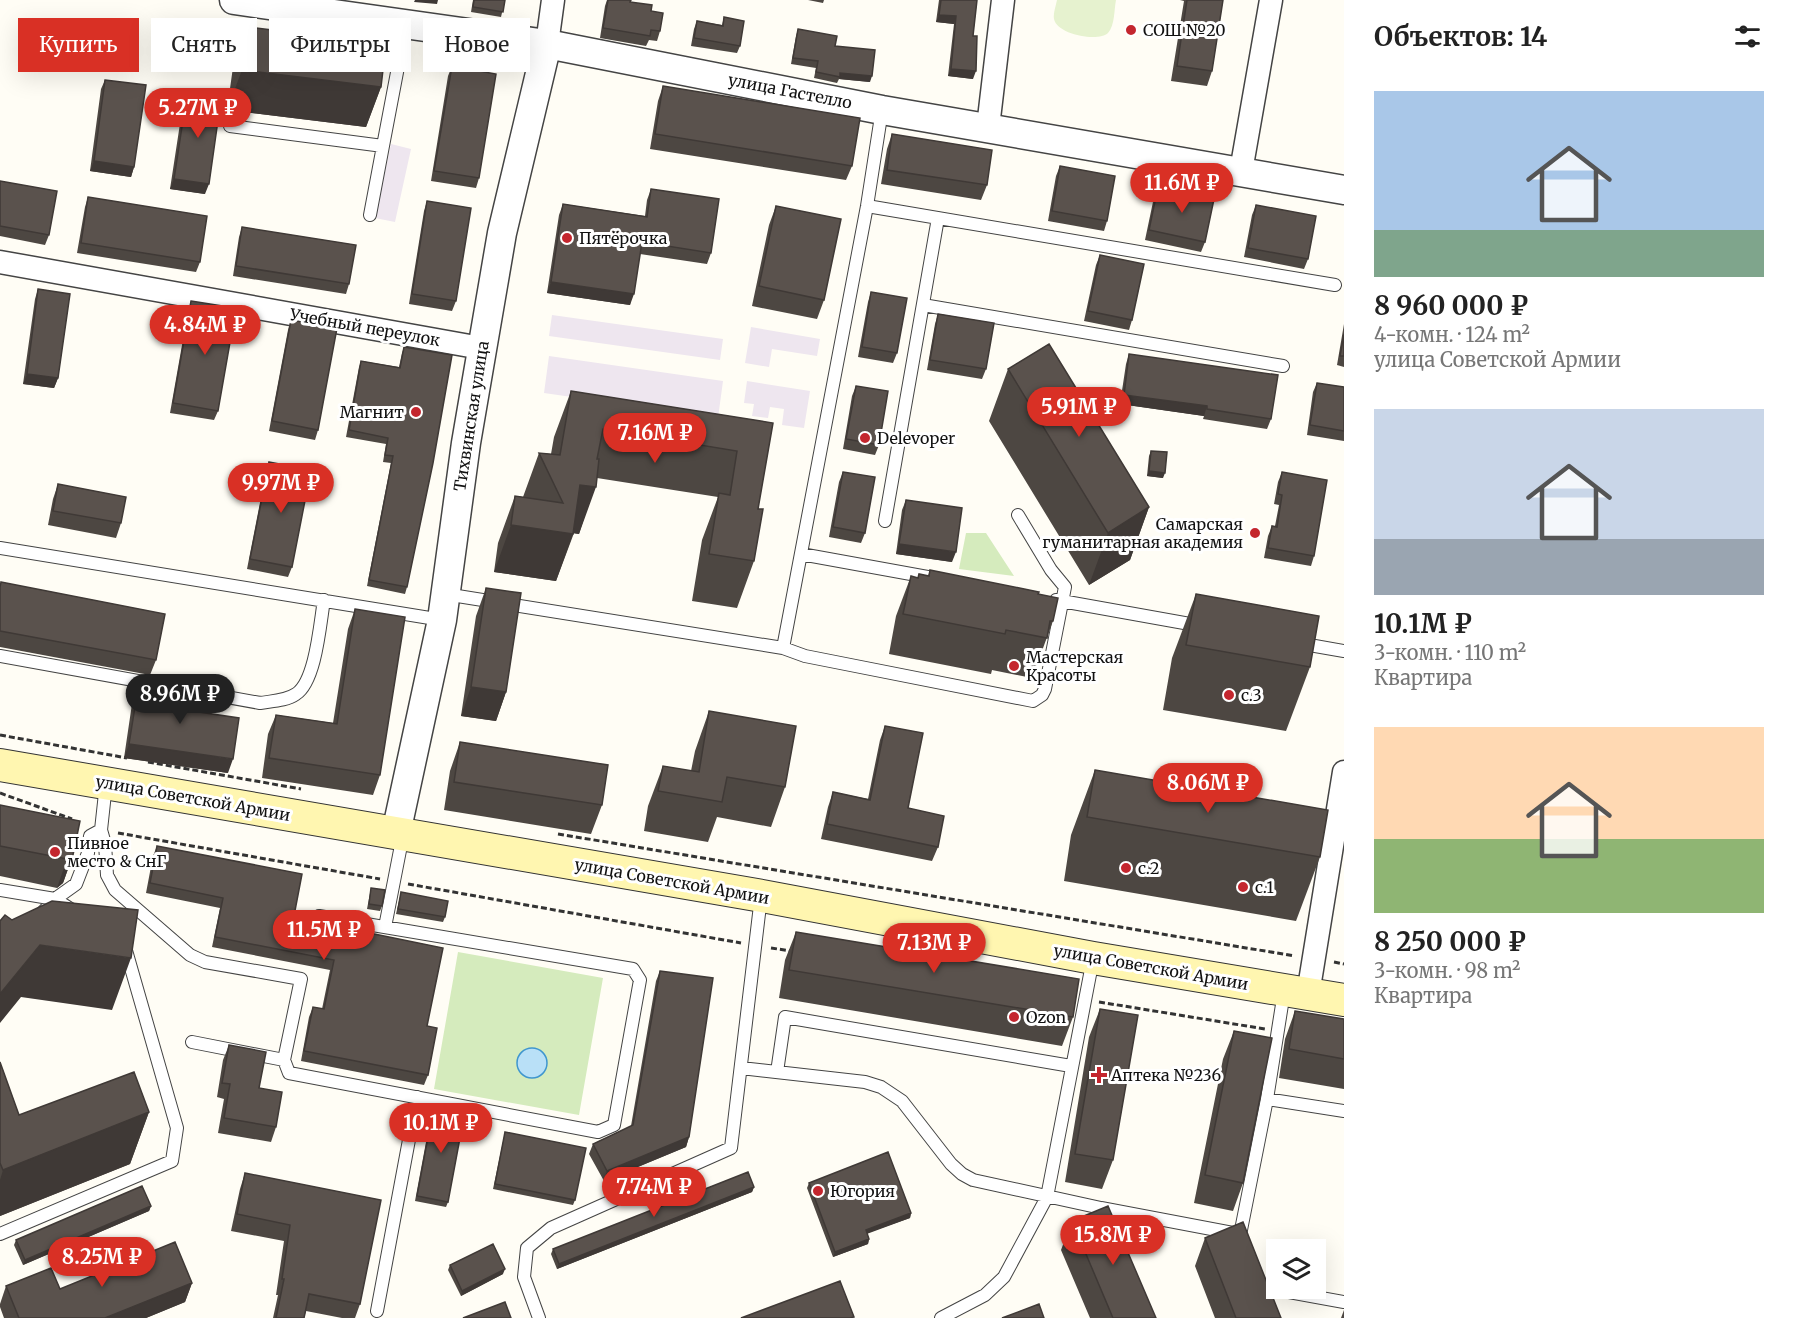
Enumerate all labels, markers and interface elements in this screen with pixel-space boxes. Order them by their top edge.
chip: Купить [18,18,139,72]
chip: Снять [151,18,257,72]
chip: Фильтры [269,18,411,72]
chip: Новое [423,18,530,72]
place label: СОШ №20 [1143,20,1226,40]
text: Объектов: 14 [1374,20,1547,53]
icon: filters [1731,20,1764,53]
marker: СОШ №20 [1124,23,1138,37]
street label: улица Гастелло [726,69,854,113]
pin: 5.27M ₽ [143,88,253,139]
text: 5.27M ₽ [158,95,238,120]
icon: home [1515,130,1623,238]
pin: 11.6M ₽ [1127,163,1237,214]
text: 11.6M ₽ [1144,170,1220,195]
place label: Пятёрочка [579,228,668,248]
marker: Пятёрочка [560,231,574,245]
text: 8 960 000 ₽ [1374,289,1528,322]
street label: Учебный переулок [287,304,442,350]
pin: 4.84M ₽ [150,305,260,356]
text: 4.84M ₽ [164,312,246,337]
text: 4-комн. · 124 m² [1374,322,1530,347]
street label: Тихвинская улица [449,339,493,493]
text: улица Советской Армии [1374,347,1621,372]
pin: 5.91M ₽ [1024,387,1134,438]
text: 5.91M ₽ [1041,394,1117,419]
place label: Магнит [340,402,404,422]
marker: Магнит [409,405,423,419]
pin: 7.16M ₽ [600,413,710,464]
text: 7.16M ₽ [617,420,693,445]
place label: Delevoper [877,428,955,448]
marker: Delevoper [858,431,872,445]
icon: home [1515,448,1623,556]
pin: 9.97M ₽ [226,463,336,514]
text: 9.97M ₽ [242,470,320,495]
place label: Самарская гуманитарная академия [1042,514,1243,552]
marker: Самарская гуманитарная академия [1248,526,1262,540]
text: 10.1M ₽ [1374,607,1472,640]
text: 3-комн. · 110 m² [1374,640,1526,665]
place label: Мастерская Красоты [1026,647,1123,685]
marker: Мастерская Красоты [1007,659,1021,673]
text: Квартира [1374,665,1472,690]
pin: 8.96M ₽ [125,674,235,725]
text: 8.96M ₽ [140,681,220,706]
place label: с.3 [1241,685,1262,705]
marker: с.3 [1222,688,1236,702]
pin: 8.06M ₽ [1153,763,1263,814]
icon: home [1515,766,1623,874]
text: 8.06M ₽ [1167,770,1249,795]
street label: улица Советской Армии [94,771,292,825]
place label: Пивное место & СнГ [67,833,166,871]
marker: Пивное место & СнГ [48,845,62,859]
street label: улица Советской Армии [573,854,771,908]
place label: с.2 [1138,858,1159,878]
marker: с.2 [1119,861,1133,875]
place label: с.1 [1255,877,1274,897]
marker: с.1 [1236,880,1250,894]
pin: 11.5M ₽ [269,910,379,961]
text: 11.5M ₽ [287,917,361,942]
pin: 7.13M ₽ [879,923,989,974]
text: 8 250 000 ₽ [1374,925,1526,958]
text: 7.13M ₽ [897,930,971,955]
street label: улица Советской Армии [1052,940,1250,994]
text: 3-комн. · 98 m² [1374,958,1520,983]
text: Квартира [1374,983,1472,1008]
place label: Ozon [1026,1007,1066,1027]
marker: Ozon [1007,1010,1021,1024]
place label: Аптека №236 [1110,1065,1222,1085]
marker: Аптека №236 [1092,1068,1106,1082]
pin: 10.1M ₽ [386,1103,496,1154]
text: 10.1M ₽ [403,1110,479,1135]
pin: 7.74M ₽ [599,1167,709,1218]
text: 7.74M ₽ [616,1174,692,1199]
place label: Югория [830,1181,895,1201]
marker: Югория [811,1184,825,1198]
pin: 15.8M ₽ [1058,1215,1168,1266]
text: 15.8M ₽ [1074,1222,1152,1247]
pin: 8.25M ₽ [47,1237,157,1288]
map controls [1266,1239,1326,1299]
button: layers [1266,1239,1326,1299]
text: 8.25M ₽ [62,1244,142,1269]

